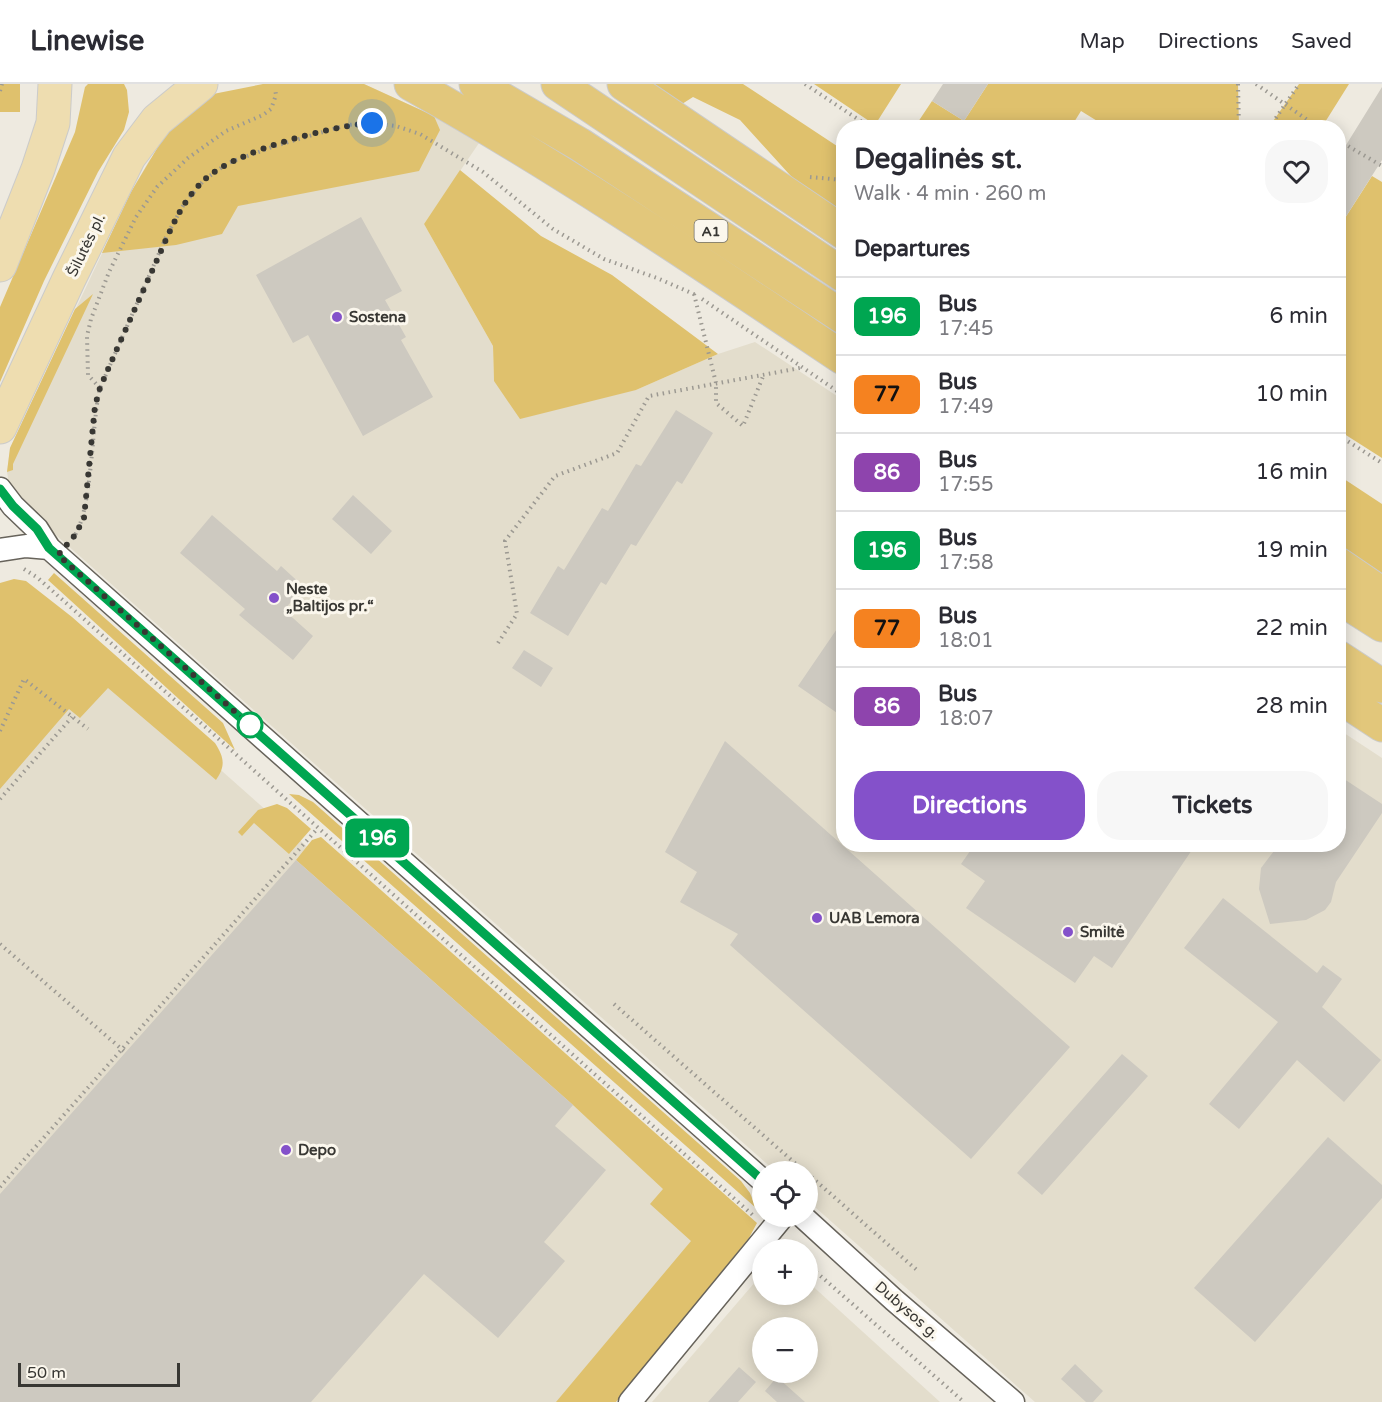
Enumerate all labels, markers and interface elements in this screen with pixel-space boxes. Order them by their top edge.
text: Linewise [30,24,144,58]
text: Map [1079,29,1125,54]
text: Directions [1158,29,1258,54]
text: Saved [1291,29,1352,54]
your location [357,108,387,138]
button: heart [1265,140,1328,203]
text: Degalinės st. [854,142,1023,176]
text: Walk · 4 min · 260 m [854,182,1046,206]
street label: Šilutės pl. [63,210,109,280]
road number: A1 [694,220,728,242]
text: Departures [854,236,970,262]
text: Bus [938,291,977,317]
text: 6 min [1269,303,1328,329]
text: 196 [867,304,907,329]
place label: Sostena [349,308,406,326]
marker: Sostena [330,310,344,324]
text: 17:45 [938,317,993,341]
text: Bus [938,369,977,395]
text: 10 min [1256,381,1328,407]
text: 77 [874,382,900,407]
text: 17:49 [938,395,993,419]
text: Bus [938,447,977,473]
text: 16 min [1256,459,1328,485]
text: 86 [874,460,900,485]
text: 17:55 [938,473,993,497]
text: Bus [938,525,977,551]
text: 19 min [1256,537,1328,563]
text: 196 [867,538,907,563]
text: 17:58 [938,551,993,575]
place label: Neste „Baltijos pr.“ [286,580,374,616]
marker: Neste „Baltijos pr.“ [267,591,281,605]
text: Bus [938,603,977,629]
text: 22 min [1256,615,1328,641]
text: 77 [874,616,900,641]
text: 18:01 [938,629,993,653]
text: Bus [938,681,977,707]
text: 28 min [1256,693,1328,719]
text: 86 [874,694,900,719]
text: 18:07 [938,707,993,731]
unlabelled marker [237,712,263,738]
button: Directions [854,771,1085,840]
button: Tickets [1097,771,1328,840]
line badge: 196 [342,818,412,858]
text: 196 [357,826,397,851]
place label: UAB Lemora [829,909,920,927]
marker: UAB Lemora [810,911,824,925]
place label: Smiltė [1080,923,1125,941]
marker: Smiltė [1061,925,1075,939]
place label: Depo [298,1141,336,1160]
marker: Depo [279,1143,293,1157]
map controls [752,1161,818,1383]
button: locate [752,1161,818,1227]
button: + [752,1239,818,1305]
street label: Dubysos g. [871,1277,943,1343]
button: − [752,1317,818,1383]
scale bar [18,1360,180,1388]
text: 50 m [27,1363,66,1383]

